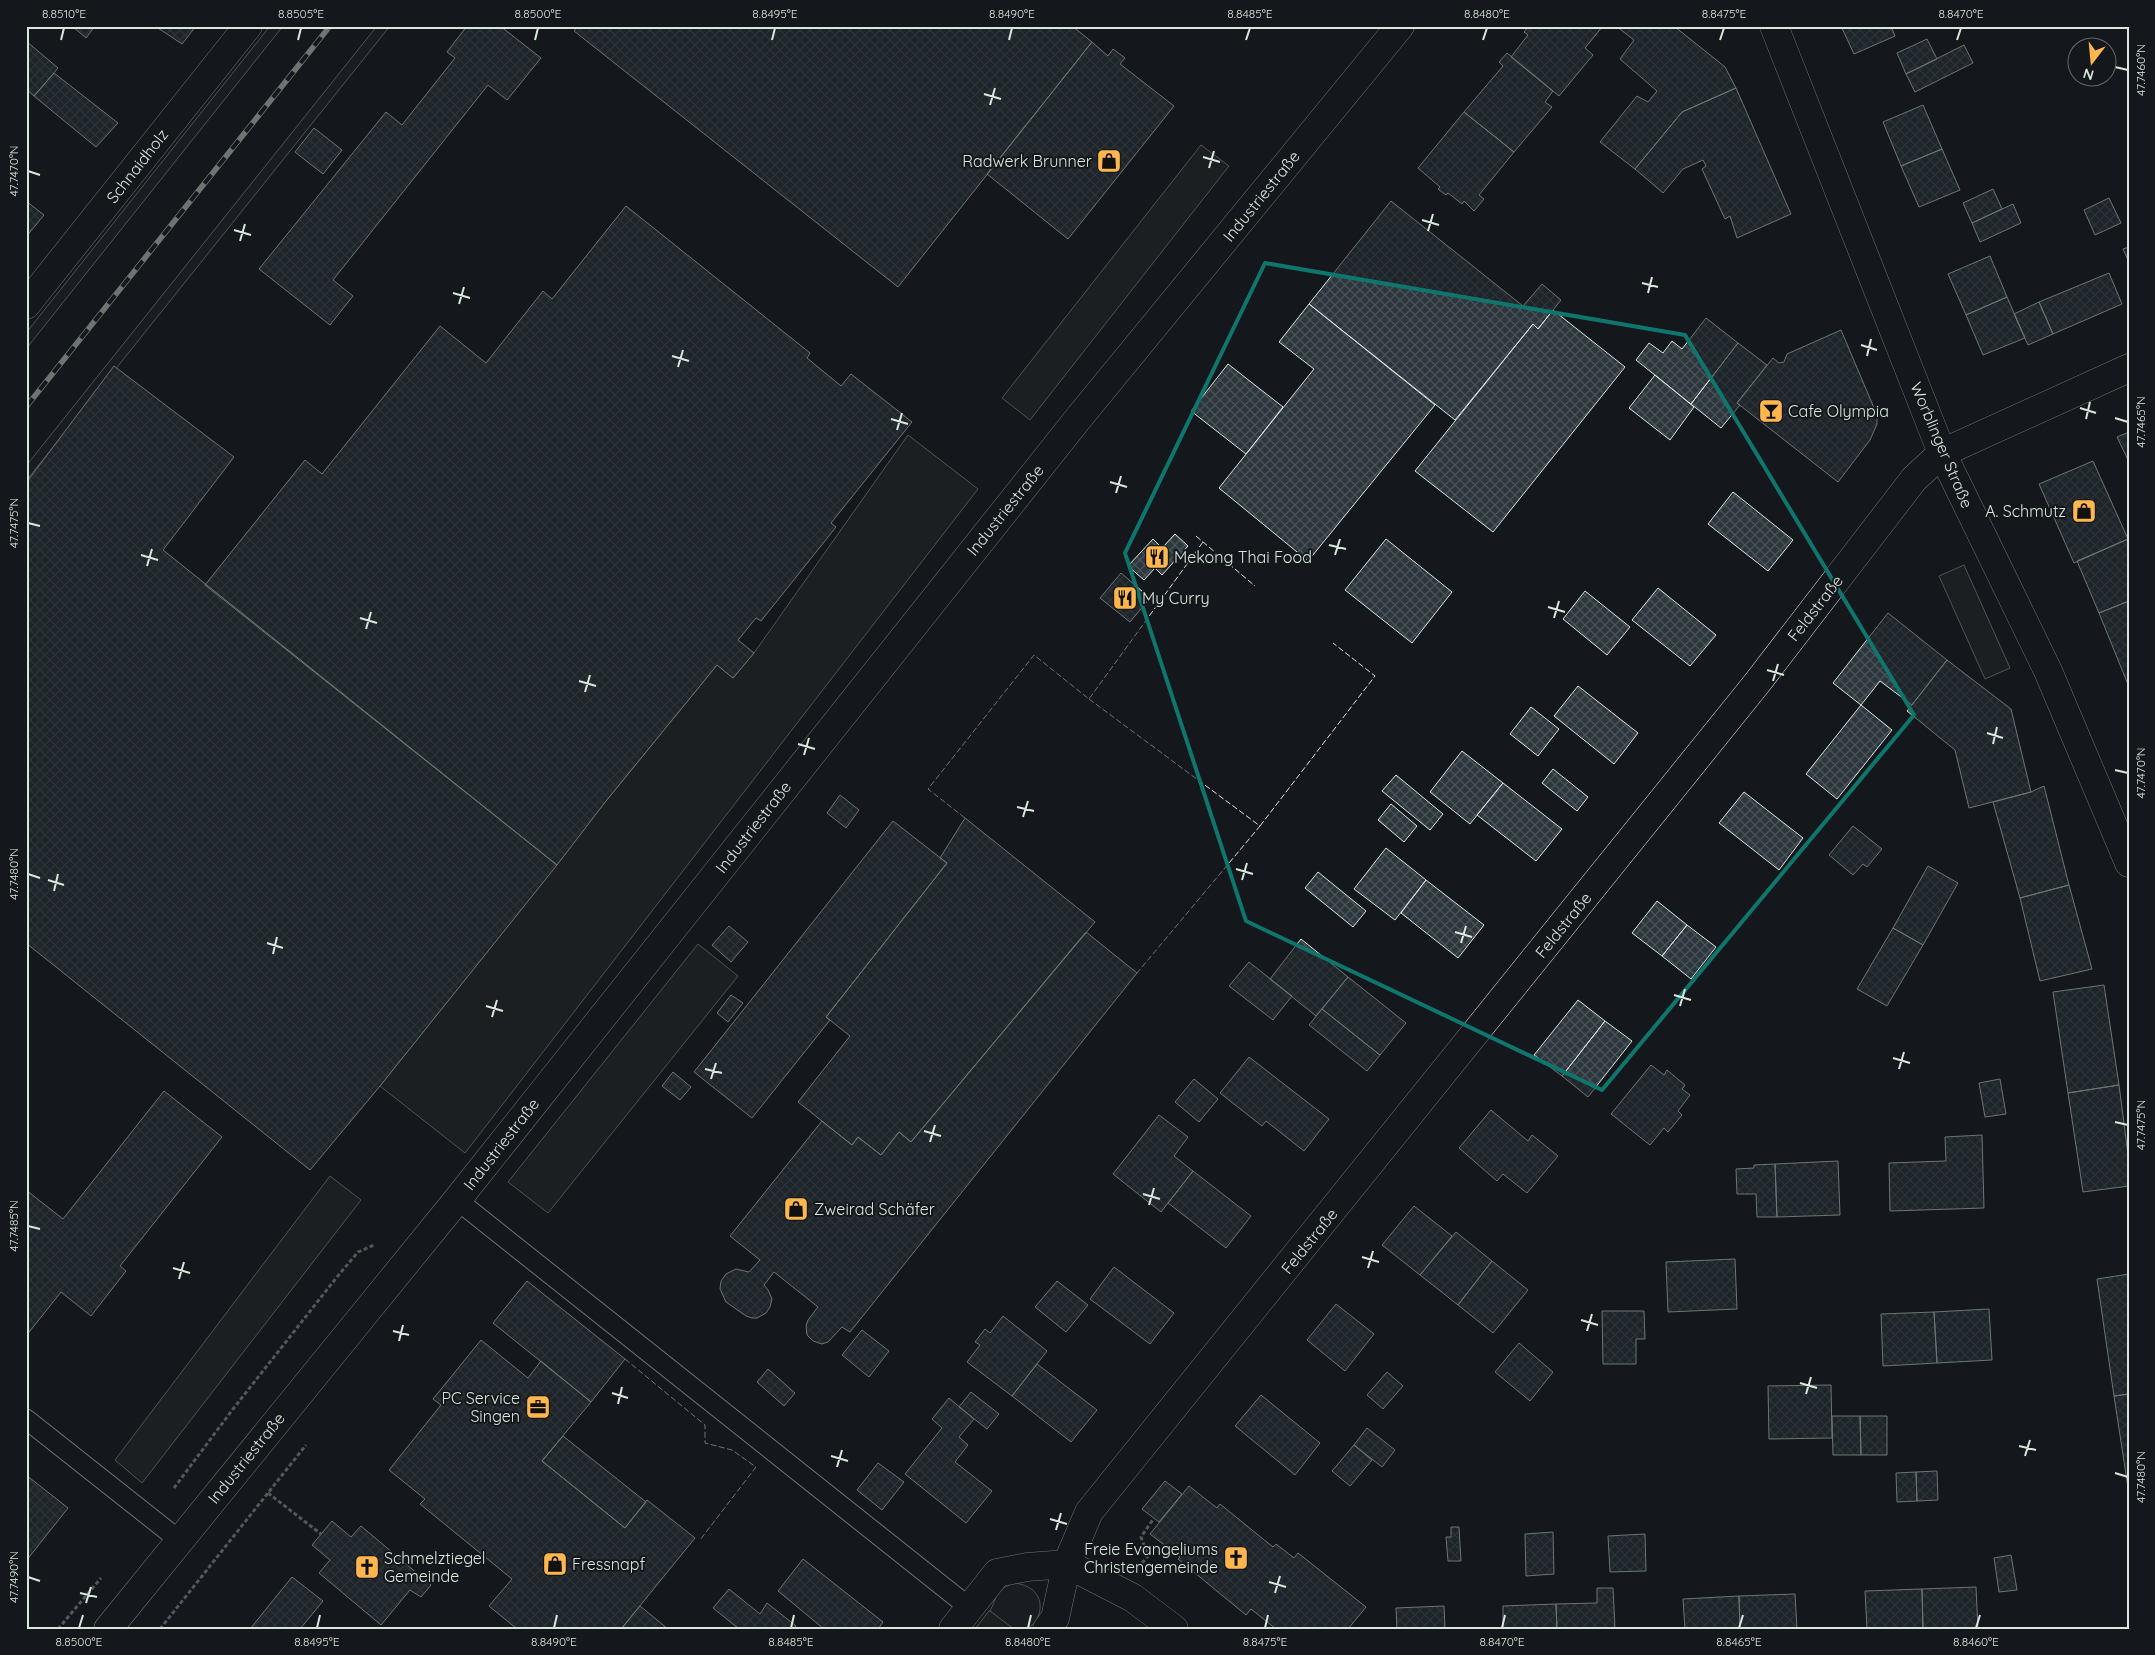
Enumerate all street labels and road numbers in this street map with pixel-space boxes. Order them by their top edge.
street label: Schnaidholz [102,125,172,207]
street label: Industriestraße [1218,147,1304,245]
street label: Worblinger Straße [1906,379,1978,511]
street label: Industriestraße [962,461,1048,559]
street label: Feldstraße [1783,571,1847,645]
street label: Industriestraße [711,777,795,877]
street label: Feldstraße [1531,888,1595,962]
street label: Industriestraße [459,1094,543,1194]
street label: Feldstraße [1277,1204,1341,1278]
street label: Industriestraße [203,1409,289,1507]

